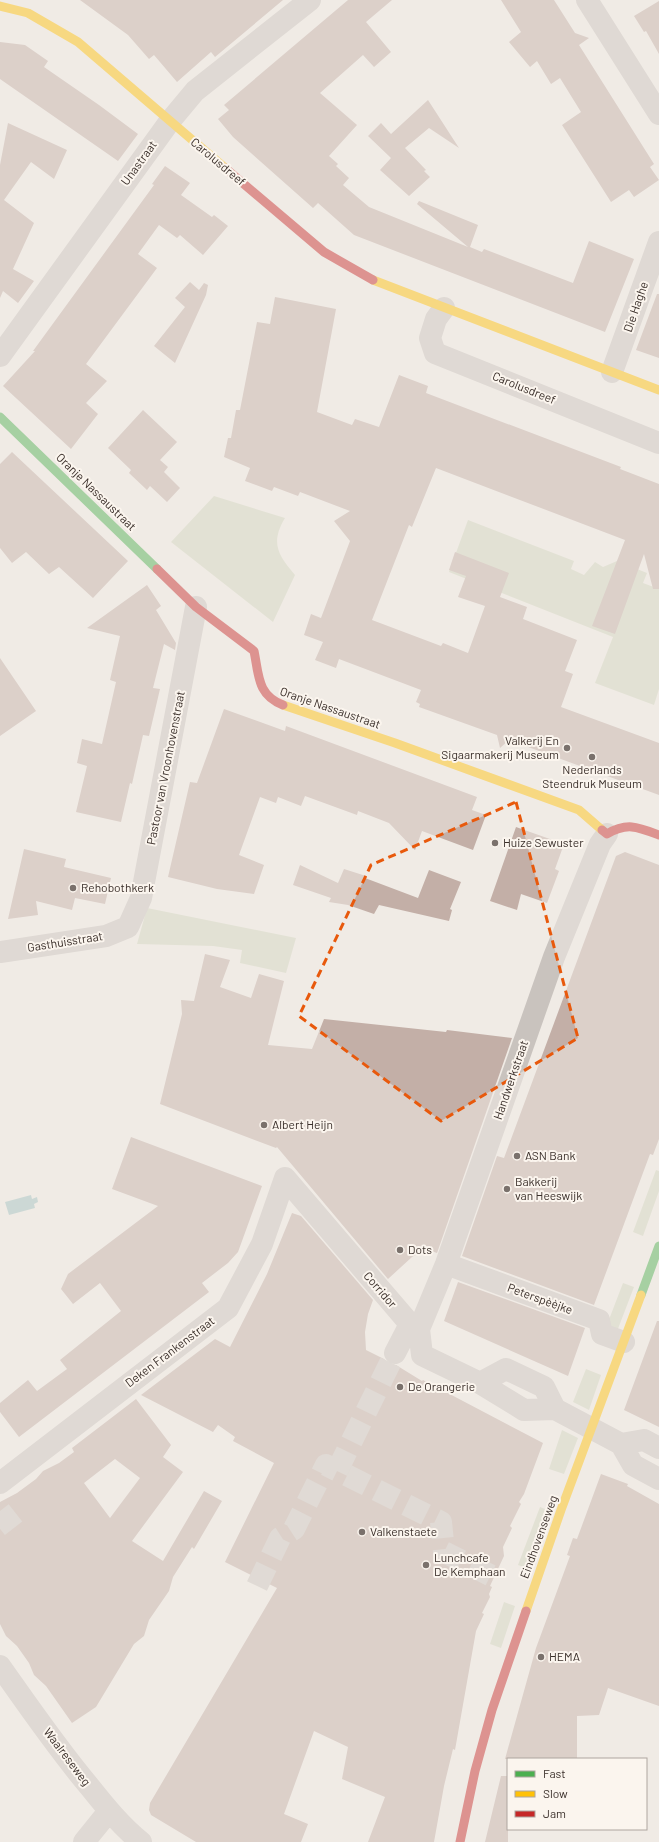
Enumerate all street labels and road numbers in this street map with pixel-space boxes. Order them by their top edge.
street label: Carolusdreef [188,134,249,188]
street label: Unastraat [117,137,159,187]
street label: Die Haghe [620,280,650,334]
street label: Carolusdreef [491,368,558,406]
street label: Oranje Nassaustraat [54,450,139,533]
street label: Oranje Nassaustraat [278,683,382,731]
street label: Pastoor van Vroonhovenstraat [143,690,187,846]
street label: Gasthuisstraat [26,928,104,954]
street label: Handwerkstraat [490,1038,530,1121]
street label: Corridor [361,1268,401,1311]
street label: Peterspèèjke [506,1280,575,1316]
street label: Deken Frankenstraat [122,1313,217,1389]
street label: Eindhovenseweg [517,1493,560,1580]
street label: Waalreseweg [41,1725,94,1788]

